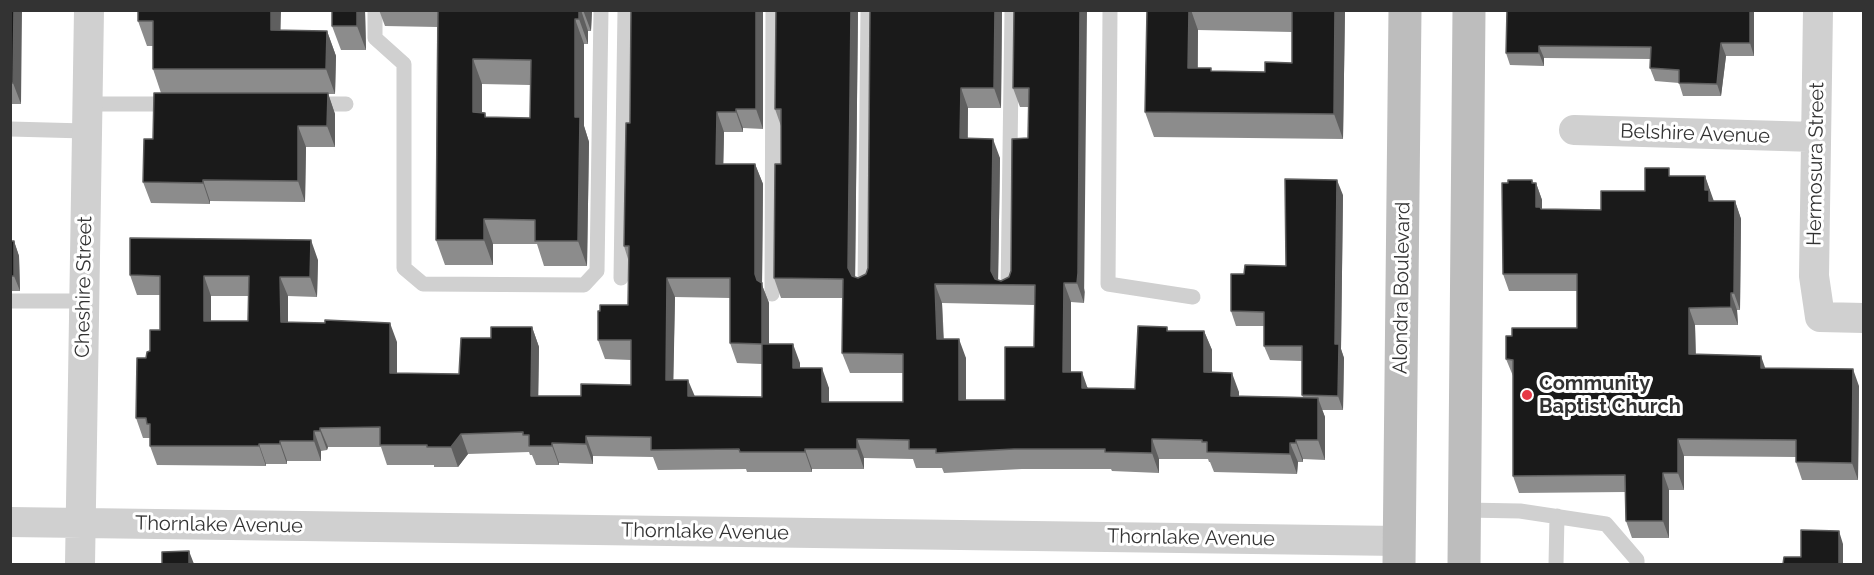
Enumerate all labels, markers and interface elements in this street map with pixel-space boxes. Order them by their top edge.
street label: Hermosura Street [1803,82,1829,246]
street label: Belshire Avenue [1620,119,1770,149]
street label: Alondra Boulevard [1388,202,1416,374]
street label: Cheshire Street [71,216,97,358]
place label: Community Baptist Church [1539,372,1681,419]
marker: Community Baptist Church [1520,388,1534,402]
street label: Thornlake Avenue [135,512,303,538]
street label: Thornlake Avenue [621,519,789,545]
street label: Thornlake Avenue [1107,525,1275,551]

